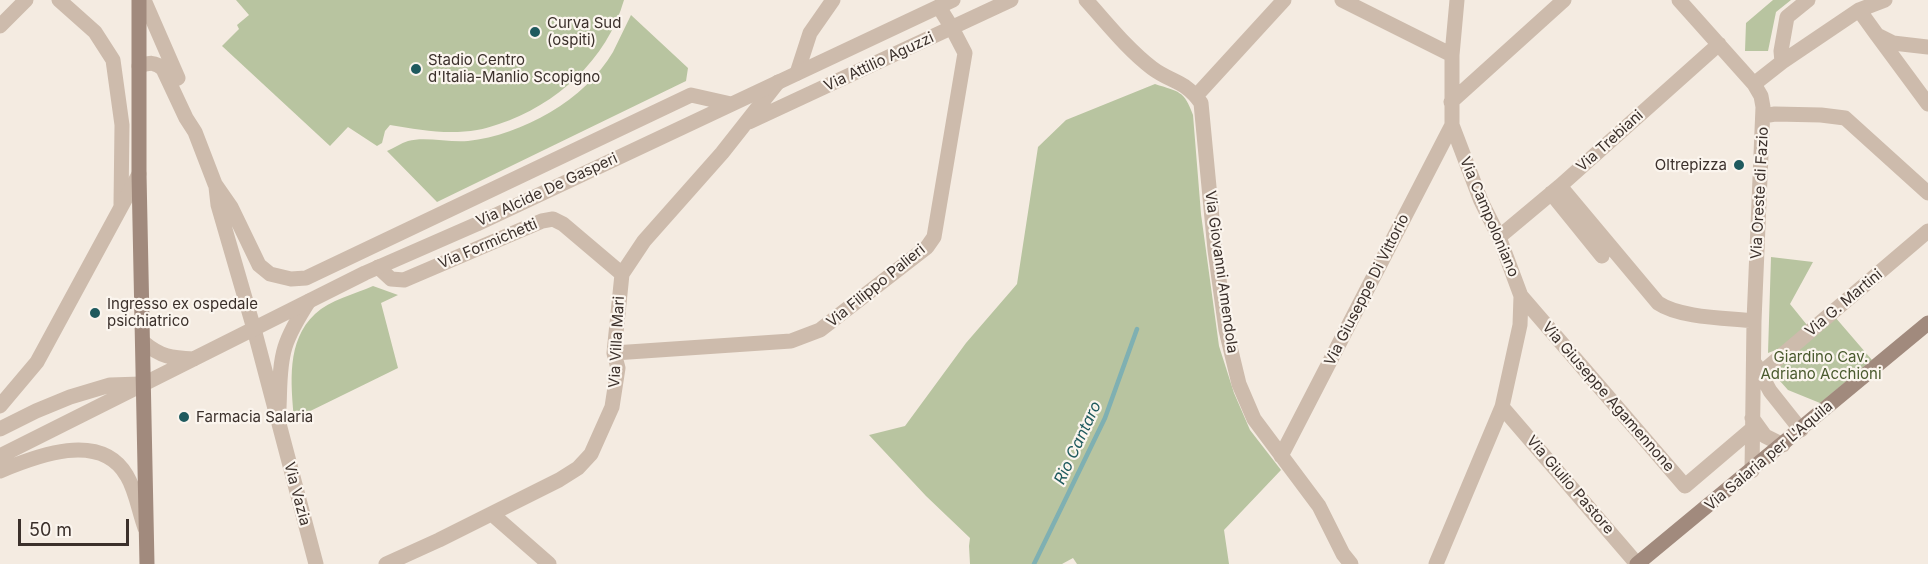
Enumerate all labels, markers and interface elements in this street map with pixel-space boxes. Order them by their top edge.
place label: Curva Sud (ospiti) [547,14,621,49]
marker: Curva Sud (ospiti) [528,25,542,39]
street label: Via Attilio Aguzzi [821,29,937,95]
place label: Stadio Centro d'Italia-Manlio Scopigno [428,51,600,86]
marker: Stadio Centro d'Italia-Manlio Scopigno [409,62,423,76]
street label: Via Trebiani [1573,106,1647,176]
street label: Via Oreste di Fazio [1748,126,1772,260]
street label: Via Alcide De Gasperi [474,149,620,231]
street label: Via Campoloniano [1456,154,1522,280]
place label: Oltrepizza [1655,156,1727,174]
marker: Oltrepizza [1732,158,1746,172]
street label: Via Giovanni Amendola [1201,190,1241,354]
street label: Via Giuseppe Di Vittorio [1321,211,1413,369]
street label: Via Formichetti [436,215,540,273]
street label: Via Filippo Palieri [823,241,929,331]
street label: Via G. Martini [1802,265,1886,341]
place label: Ingresso ex ospedale psichiatrico [107,295,258,330]
street label: Via Villa Mari [606,296,628,388]
marker: Ingresso ex ospedale psichiatrico [88,306,102,320]
street label: Via Giuseppe Agamennone [1538,318,1678,476]
park label: Giardino Cav. Adriano Acchioni [1760,348,1882,383]
street label: Via Salaria per L'Aquila [1701,397,1837,515]
water label: Rio Cantaro [1050,398,1106,488]
place label: Farmacia Salaria [196,408,313,426]
marker: Farmacia Salaria [177,410,191,424]
street label: Via Giulio Pastore [1522,432,1618,538]
street label: Via Vazia [280,460,314,528]
scale bar [21,507,132,545]
text: 50 m [29,519,72,540]

